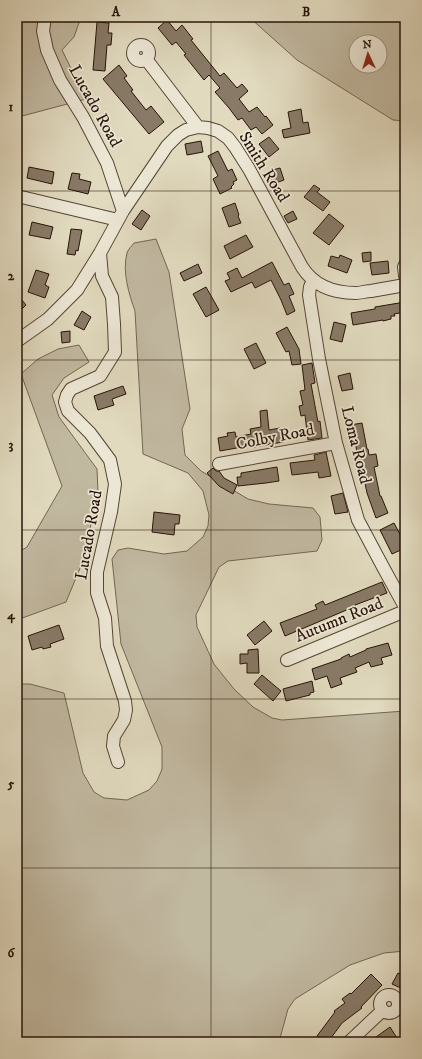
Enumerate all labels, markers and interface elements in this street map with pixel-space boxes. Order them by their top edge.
text: A [111,4,121,20]
text: B [302,4,310,20]
north arrow [348,34,388,74]
text: N [362,38,372,52]
street label: Lucado Road [63,61,127,151]
text: 1 [9,99,14,115]
street label: Smith Road [234,128,295,207]
text: 2 [8,268,15,284]
street label: Loma Road [336,404,376,487]
street label: Colby Road [234,419,317,455]
text: 3 [9,437,14,453]
street label: Lucado Road [70,488,108,582]
street label: Autumn Road [292,592,387,648]
text: 4 [6,607,15,624]
text: 5 [7,776,15,792]
text: 6 [8,945,16,961]

